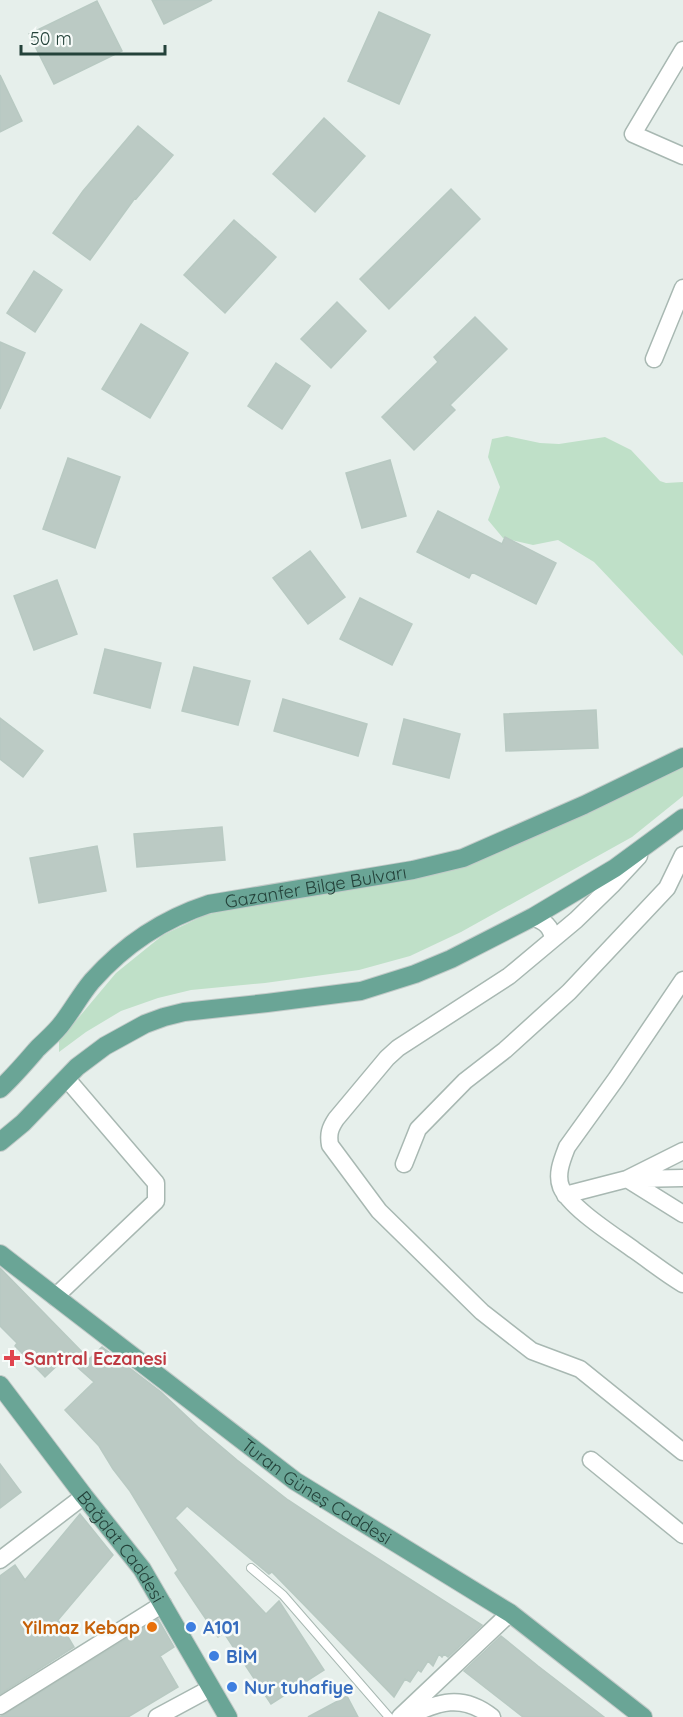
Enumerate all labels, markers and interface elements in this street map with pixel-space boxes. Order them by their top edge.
scale bar [21,18,165,56]
text: 50 m [30,27,72,50]
street label: Gazanfer Bilge Bulvarı [223,860,408,913]
place label: Santral Eczanesi [24,1347,167,1370]
marker: Santral Eczanesi [5,1351,19,1365]
street label: Turan Güneş Caddesi [237,1433,396,1549]
street label: Bağdat Caddesi [72,1486,170,1606]
place label: Yilmaz Kebap [23,1616,140,1639]
place label: A101 [203,1616,240,1639]
marker: Yilmaz Kebap [145,1620,159,1634]
marker: A101 [184,1620,198,1634]
place label: BİM [226,1645,257,1668]
marker: BİM [207,1649,221,1663]
place label: Nur tuhafiye [244,1676,354,1699]
marker: Nur tuhafiye [225,1680,239,1694]

